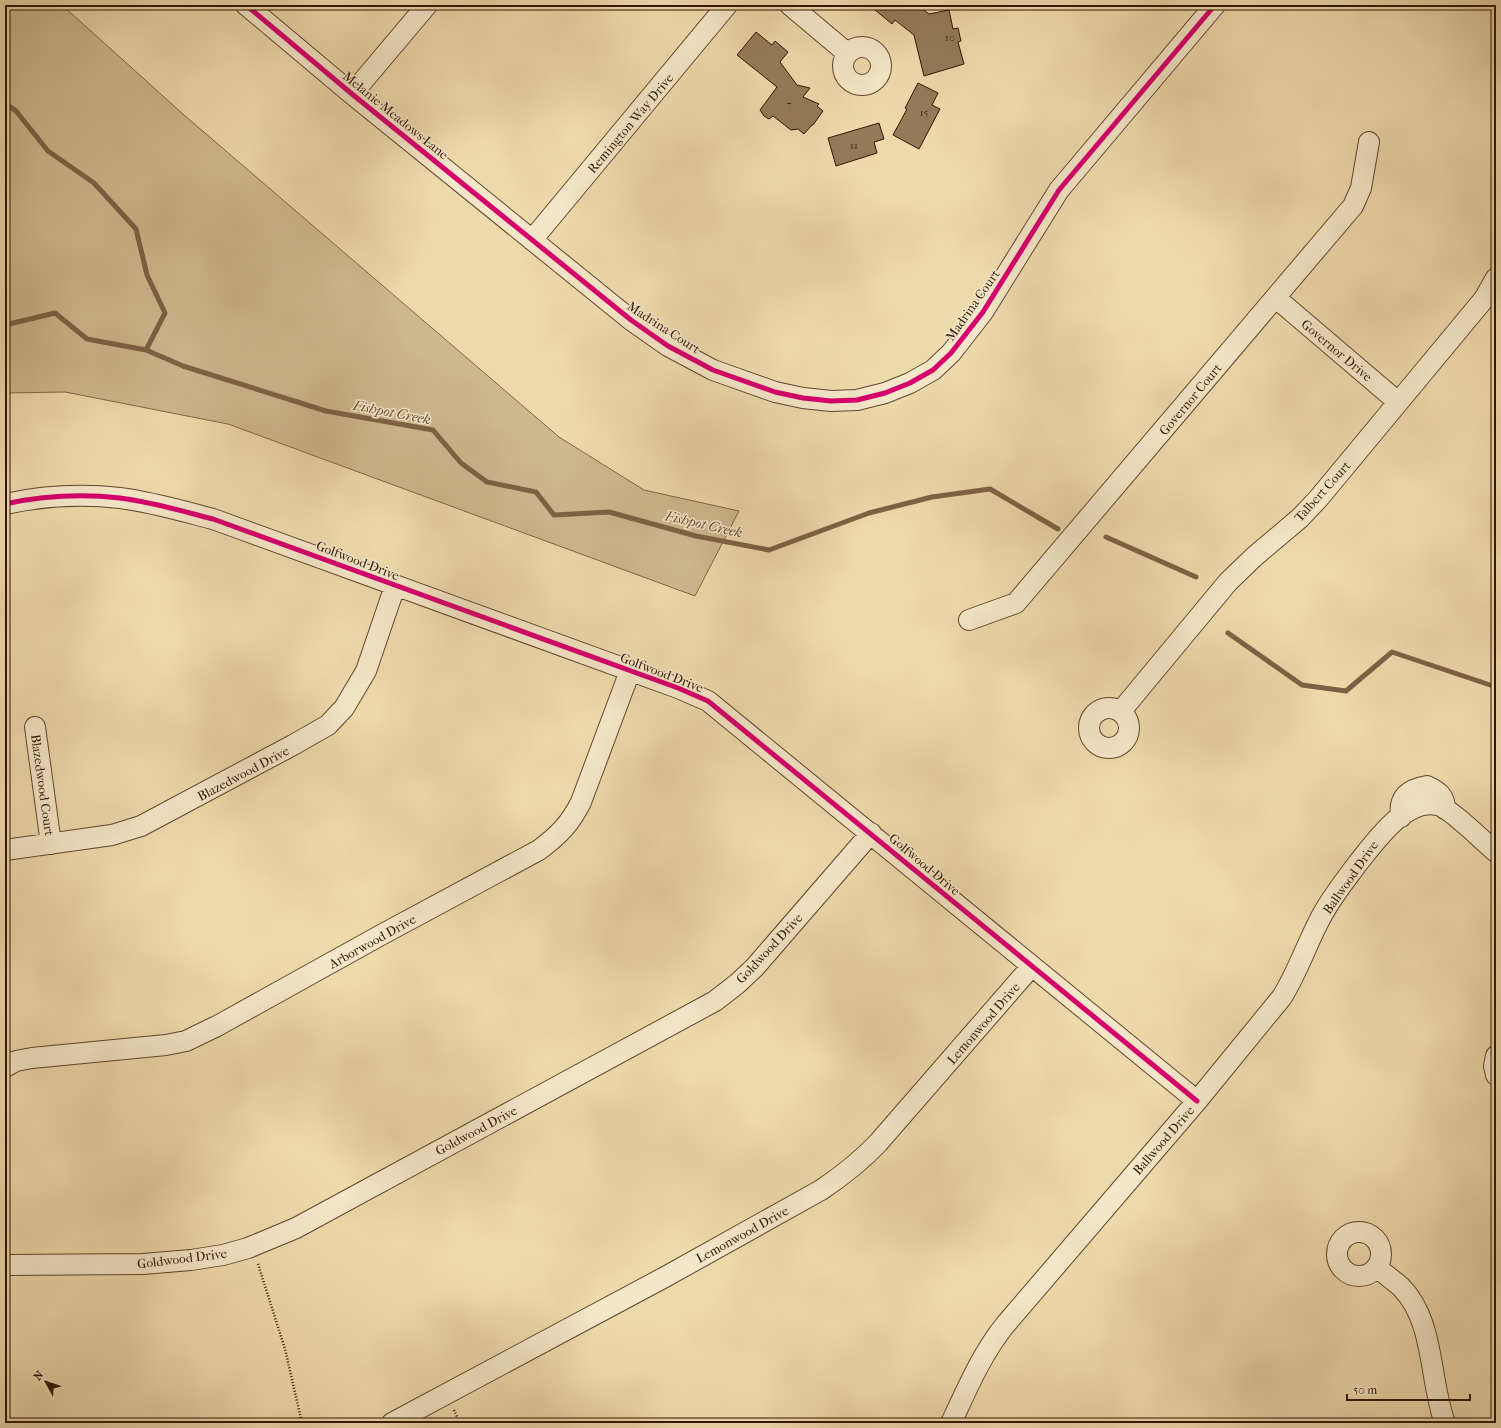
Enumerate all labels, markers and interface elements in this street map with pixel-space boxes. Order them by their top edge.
house number: 10 [945,31,955,44]
street label: Melanie Meadows Lane [340,68,452,163]
street label: Remington Way Drive [584,70,677,176]
house number: 7 [786,98,792,111]
house number: 15 [920,106,929,119]
house number: 11 [850,139,858,152]
street label: Madrina Court [942,266,1003,344]
street label: Madrina Court [625,298,703,357]
street label: Governor Drive [1298,316,1376,385]
street label: Governor Court [1156,360,1225,438]
water label: Fishpot Creek [351,396,432,428]
street label: Talbert Court [1291,458,1354,525]
water label: Fishpot Creek [663,507,744,542]
street label: Golfwood Drive [314,538,402,583]
street label: Golfwood Drive [618,650,706,695]
street label: Blazedwood Court [28,733,57,837]
street label: Blazedwood Drive [195,743,292,804]
street label: Golfwood Drive [886,830,964,899]
street label: Ballwood Drive [1320,837,1381,917]
street label: Goldwood Drive [733,910,806,987]
street label: Arborwood Drive [325,911,419,972]
street label: Lemonwood Drive [944,979,1023,1067]
street label: Goldwood Drive [433,1102,520,1158]
street label: Ballwood Drive [1130,1103,1198,1178]
street label: Lemonwood Drive [694,1203,791,1266]
street label: Goldwood Drive [136,1245,228,1271]
north arrow [26,1362,66,1402]
text: N [31,1368,47,1383]
scale bar [1347,1376,1470,1402]
text: 50 m [1353,1383,1377,1397]

